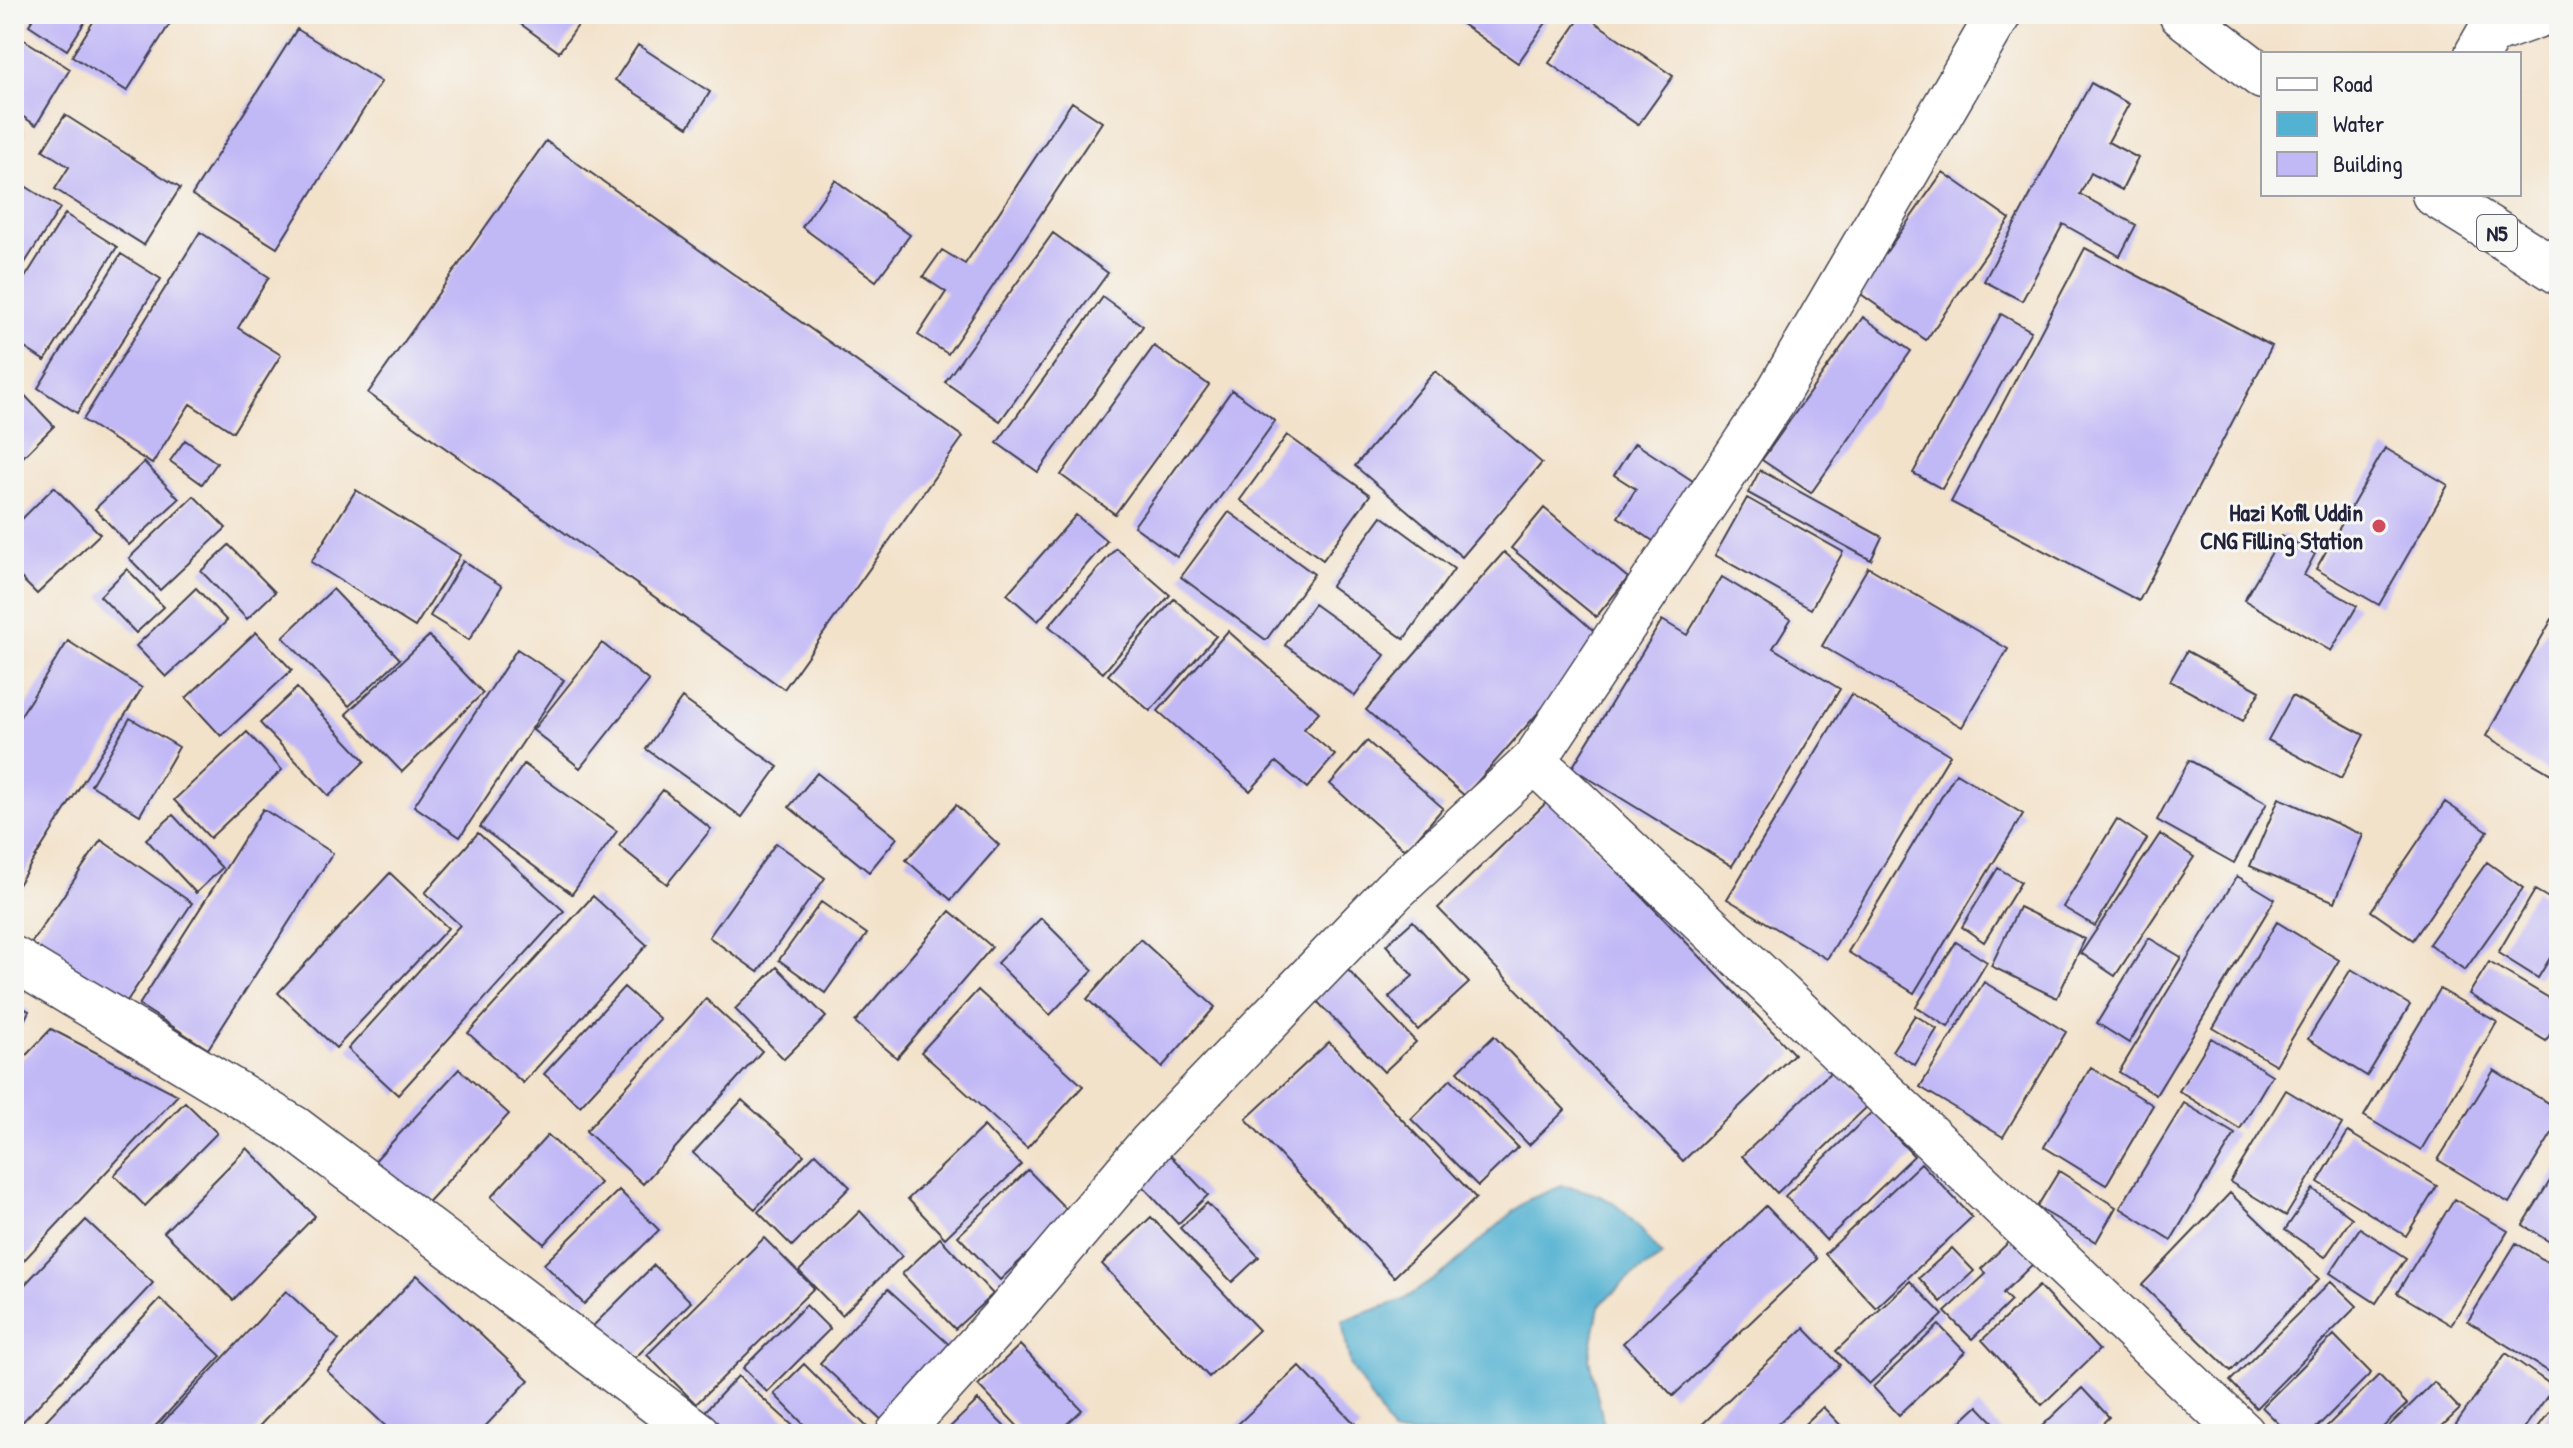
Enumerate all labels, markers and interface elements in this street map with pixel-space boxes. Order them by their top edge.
legend [2261,52,2521,196]
text: Road [2333,67,2372,99]
text: Water [2333,107,2384,139]
text: Building [2333,147,2403,179]
road number: N5 [2477,215,2517,251]
place label: Hazi Kofil Uddin CNG Filling Station [2200,496,2363,557]
marker: Hazi Kofil Uddin CNG Filling Station [2370,517,2388,535]

